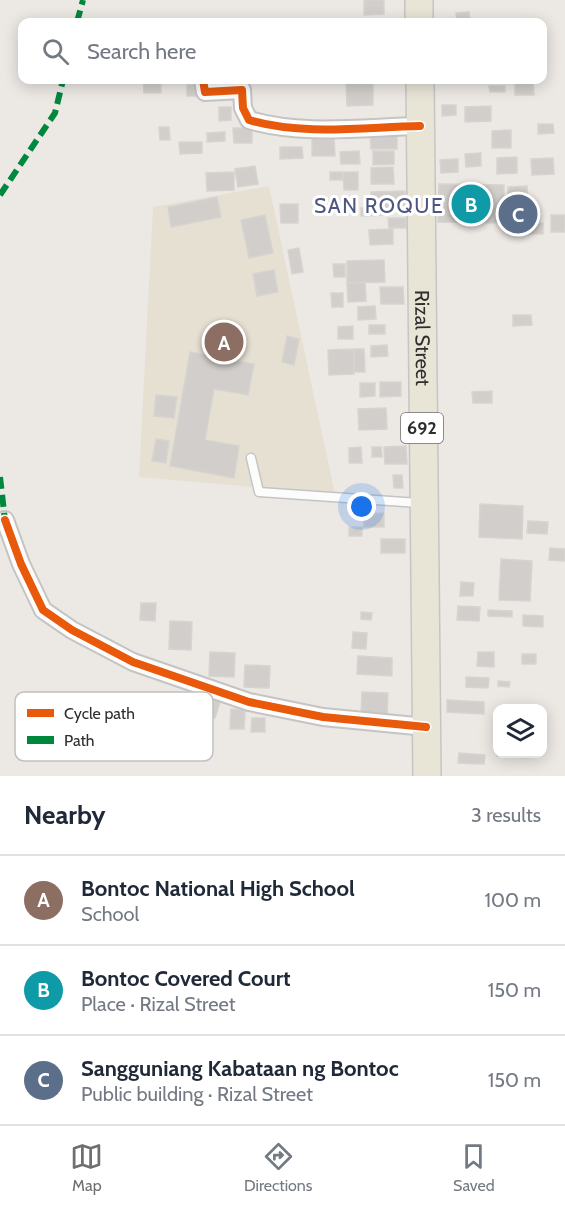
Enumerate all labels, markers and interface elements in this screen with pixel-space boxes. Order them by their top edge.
search box [18,18,547,84]
icon: search [39,35,72,68]
text: Search here [87,38,196,65]
pin: B [452,182,490,226]
pin: C [498,192,538,236]
district label: SAN ROQUE [314,193,444,218]
street label: Rizal Street [410,290,435,386]
pin: A [204,320,244,364]
road number: 692 [401,413,443,443]
your location [347,492,376,521]
legend [15,692,213,761]
text: Cycle path [64,704,135,723]
map controls [493,704,547,758]
button: layers [493,704,547,758]
text: Path [64,731,95,750]
text: Nearby [24,799,105,831]
text: 3 results [471,803,541,827]
text: Bontoc National High School [81,875,355,902]
text: A [37,888,50,912]
text: 100 m [485,888,541,912]
text: School [81,902,139,926]
text: Bontoc Covered Court [81,965,291,992]
text: B [37,978,50,1002]
text: 150 m [488,978,541,1002]
text: Place · Rizal Street [81,992,235,1016]
text: Sangguniang Kabataan ng Bontoc [81,1055,399,1082]
text: C [37,1068,50,1092]
text: 150 m [488,1068,541,1092]
text: Public building · Rizal Street [81,1082,313,1106]
tab: Map [70,1140,103,1195]
tab: Directions [244,1140,312,1195]
tab: Saved [453,1140,495,1195]

